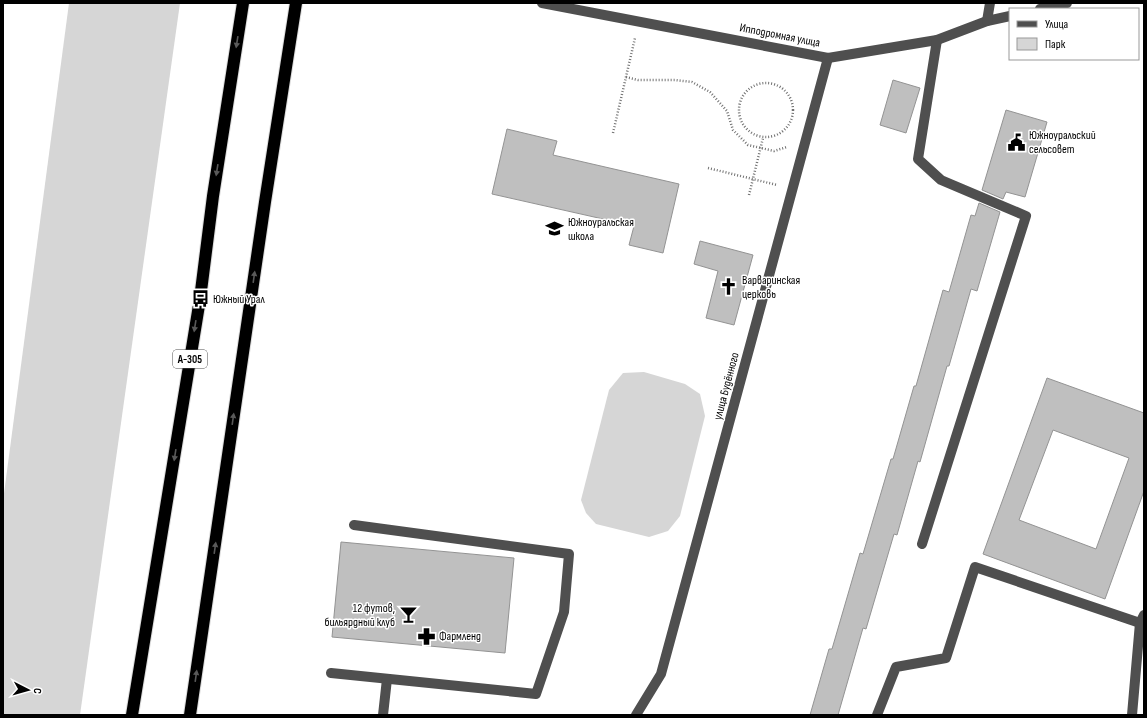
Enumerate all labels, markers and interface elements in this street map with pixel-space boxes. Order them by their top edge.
legend [1009,8,1139,60]
text: Улица [1045,17,1069,32]
street label: Ипподромная улица [738,20,822,51]
one-way arrow [234,35,240,48]
text: Парк [1045,37,1066,52]
place label: Южноуральский сельсовет [1029,128,1096,157]
public building icon: Южноуральский сельсовет [1006,132,1026,152]
one-way arrow [214,164,220,176]
place label: Южноуральская школа [568,215,634,244]
school or university icon: Южноуральская школа [545,219,565,239]
one-way arrow [251,271,257,283]
place label: Варваринская церковь [742,273,800,302]
church icon: Варваринская церковь [719,277,739,297]
bus stop icon: Южный Урал [190,289,210,309]
place label: Южный Урал [213,292,265,307]
one-way arrow [192,320,198,333]
road number: А-305 [173,350,207,368]
street label: улица Будённого [710,351,743,421]
one-way arrow [230,413,236,425]
one-way arrow [171,449,177,461]
one-way arrow [212,542,218,554]
place label: 12 футов, бильярдный клуб [324,601,395,630]
bar icon: 12 футов, бильярдный клуб [398,605,418,625]
pharmacy icon: Фармленд [416,626,436,646]
place label: Фармленд [439,629,481,644]
north arrow [8,670,48,710]
one-way arrow [193,670,199,682]
text: С [31,688,44,695]

